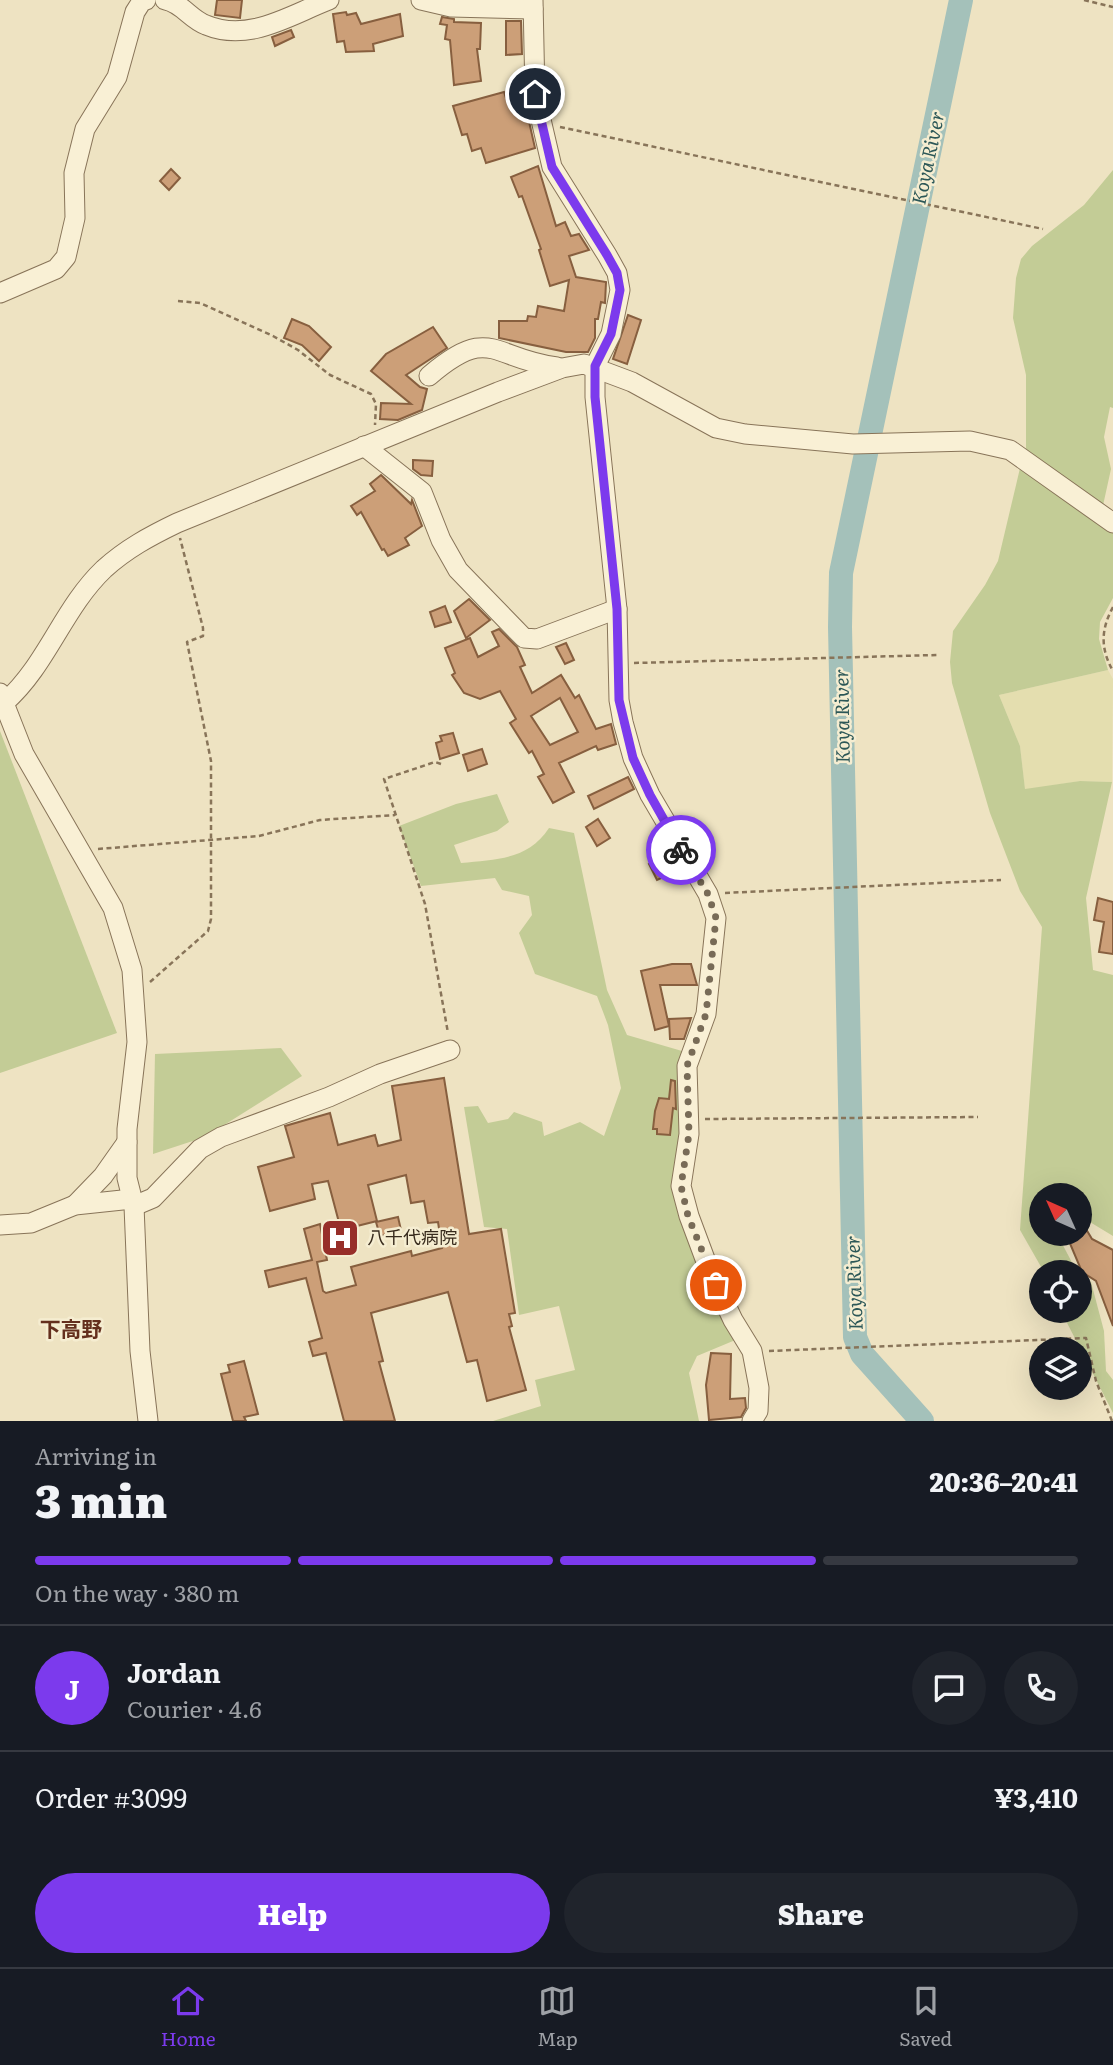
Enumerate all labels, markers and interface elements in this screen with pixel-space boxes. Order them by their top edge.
pin [505,64,565,124]
icon: home [516,75,554,113]
water label: Koya River [903,108,951,207]
water label: Koya River [826,668,856,764]
courier [646,815,716,885]
icon: bike [662,831,700,869]
north arrow [1029,1183,1092,1246]
map controls [1029,1183,1092,1400]
hospital icon: 八千代病院 [319,1217,361,1259]
place label: 八千代病院 [367,1223,457,1250]
water label: Koya River [837,1235,869,1331]
pin [686,1255,746,1315]
button: locate [1029,1260,1092,1323]
icon: bag [697,1266,735,1304]
district label: 下高野 [40,1312,103,1343]
button: layers [1029,1337,1092,1400]
text: Arriving in [35,1438,157,1472]
text: 20:36–20:41 [930,1461,1078,1500]
text: 3 min [35,1464,167,1532]
text: On the way · 380 m [35,1575,239,1609]
button: chat [912,1651,986,1725]
button: phone [1004,1651,1078,1725]
text: Jordan [127,1652,221,1691]
text: J [65,1669,79,1708]
text: Courier · 4.6 [127,1691,262,1725]
text: Order #3099 [35,1777,187,1816]
text: ¥3,410 [994,1777,1078,1816]
button: Help [35,1873,550,1953]
button: Share [564,1873,1078,1953]
tab: Home [161,1982,216,2052]
tab: Map [537,1982,578,2052]
tab: Saved [899,1982,952,2052]

